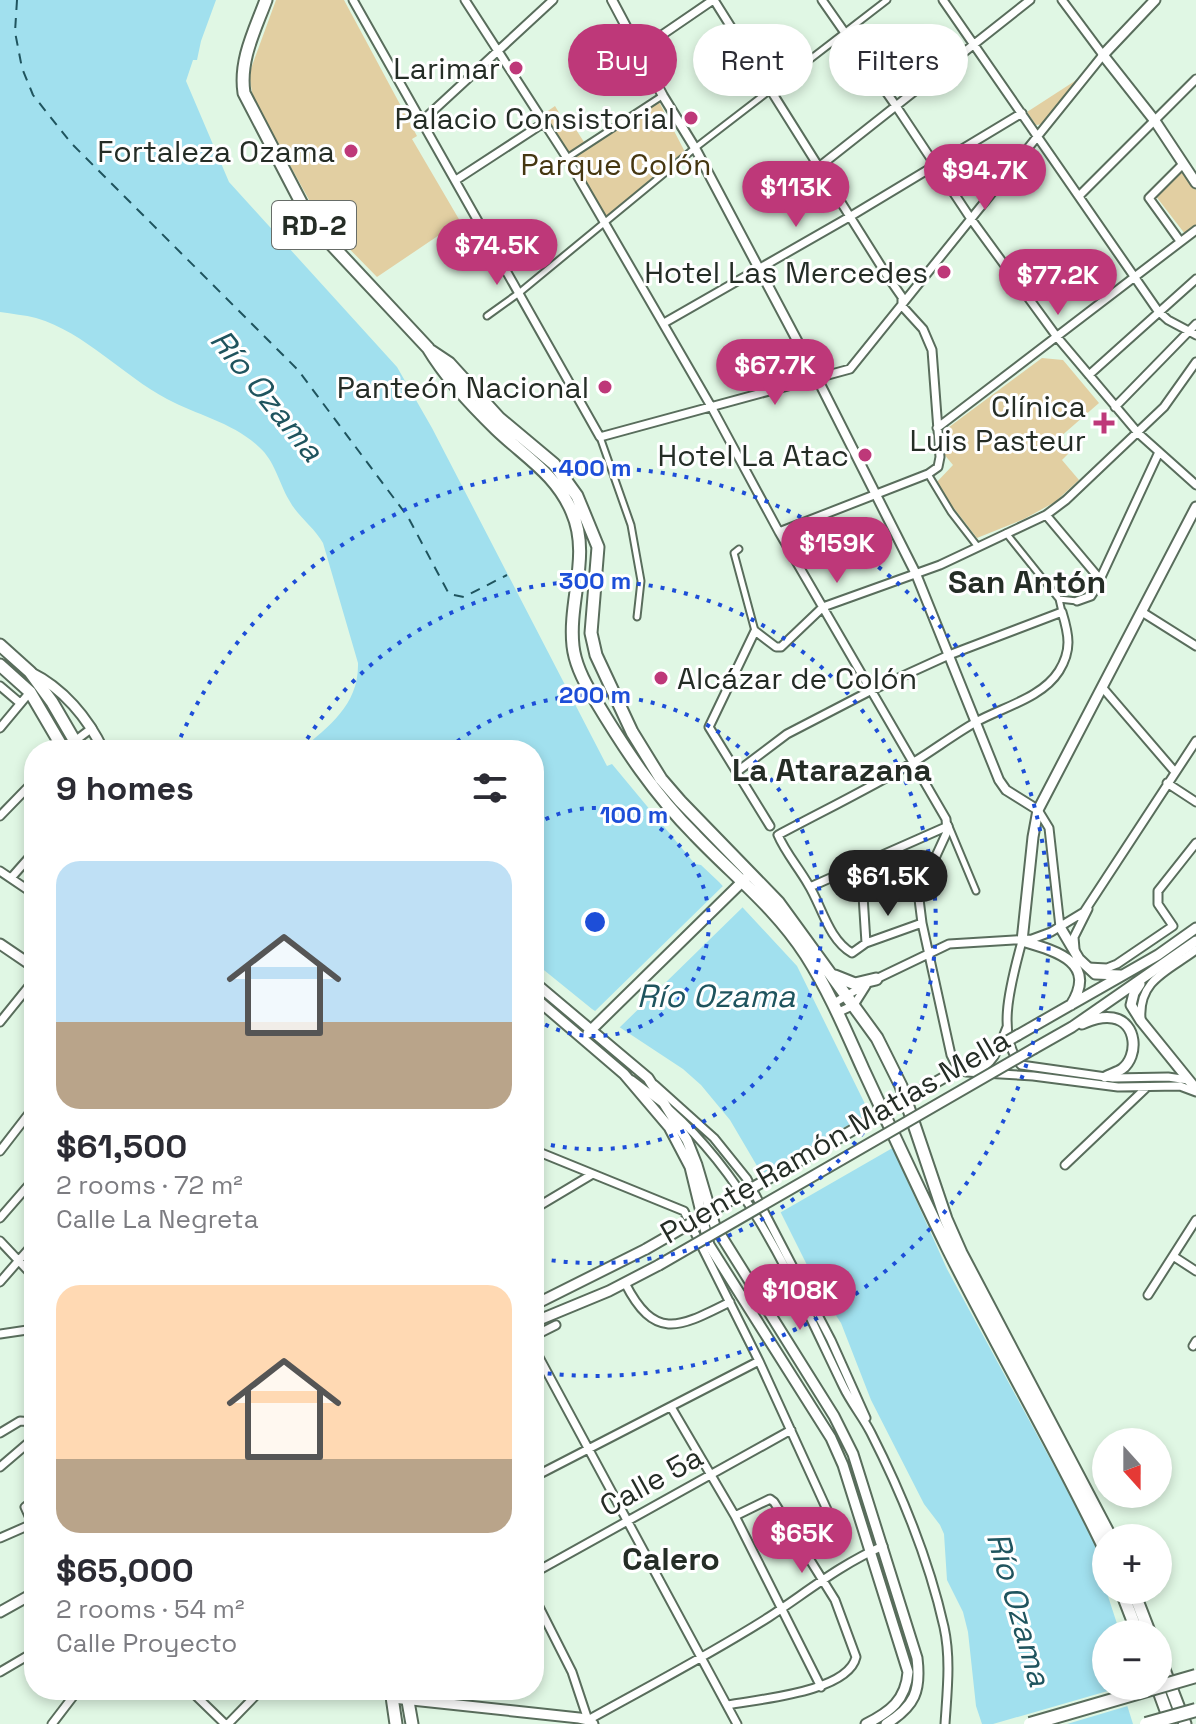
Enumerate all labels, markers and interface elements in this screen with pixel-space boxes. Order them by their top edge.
chip: Buy [568,24,677,96]
chip: Rent [693,24,813,96]
chip: Filters [829,24,968,96]
place label: Larimar [393,49,500,88]
marker: Larimar [507,59,525,77]
place label: Palacio Consistorial [394,99,675,138]
marker: Palacio Consistorial [682,109,700,127]
place label: Fortaleza Ozama [97,132,335,171]
marker: Fortaleza Ozama [342,142,360,160]
pin: $94.7K [920,144,1050,212]
park label: Parque Colón [521,145,711,184]
text: $94.7K [942,153,1028,187]
pin: $113K [740,161,852,229]
text: $113K [760,170,832,204]
road number: RD-2 [272,201,356,249]
pin: $74.5K [432,219,562,287]
text: $74.5K [454,228,540,262]
pin: $77.2K [993,249,1123,317]
place label: Hotel Las Mercedes [644,253,928,292]
text: $77.2K [1017,258,1099,292]
marker: Hotel Las Mercedes [935,263,953,281]
water label: Río Ozama [202,321,333,470]
pin: $67.7K [710,339,840,407]
text: $67.7K [734,348,816,382]
place label: Panteón Nacional [337,368,589,407]
marker: Panteón Nacional [596,378,614,396]
place label: Clínica Luis Pasteur [910,387,1086,460]
marker: Clínica Luis Pasteur [1093,412,1115,434]
place label: Hotel La Atac [658,436,849,475]
marker: Hotel La Atac [856,446,874,464]
text: 400 m [559,452,631,483]
pin: $159K [781,517,893,585]
text: $159K [799,526,875,560]
district label: San Antón [948,562,1106,602]
text: 300 m [559,565,631,596]
place label: Alcázar de Colón [677,659,917,698]
marker: Alcázar de Colón [652,669,670,687]
text: 200 m [559,679,631,710]
district label: La Atarazana [732,750,932,790]
icon: filters [468,766,512,810]
text: 9 homes [56,767,194,810]
text: 100 m [600,799,668,830]
pin: $61.5K [823,850,953,918]
text: $61.5K [846,859,930,893]
centre of rings [581,908,609,936]
icon: home [212,913,356,1057]
water label: Río Ozama [637,976,796,1016]
street label: Puente Ramón Matías Mella [653,1020,1017,1252]
text: $61,500 [56,1125,187,1168]
text: 2 rooms · 72 m² [56,1168,243,1202]
text: Calle La Negreta [56,1202,259,1236]
pin: $108K [744,1264,856,1332]
text: $108K [762,1273,838,1307]
icon: home [212,1337,356,1481]
north arrow [1092,1428,1172,1508]
map controls [1092,1428,1172,1700]
street label: Calle 5a [593,1437,709,1525]
pin: $65K [755,1507,849,1575]
text: $65K [770,1516,834,1550]
button: + [1092,1524,1172,1604]
water label: Río Ozama [978,1527,1060,1691]
district label: Calero [622,1539,720,1579]
text: $65,000 [56,1549,194,1592]
text: 2 rooms · 54 m² [56,1592,245,1626]
button: − [1092,1620,1172,1700]
text: Calle Proyecto [56,1626,237,1660]

